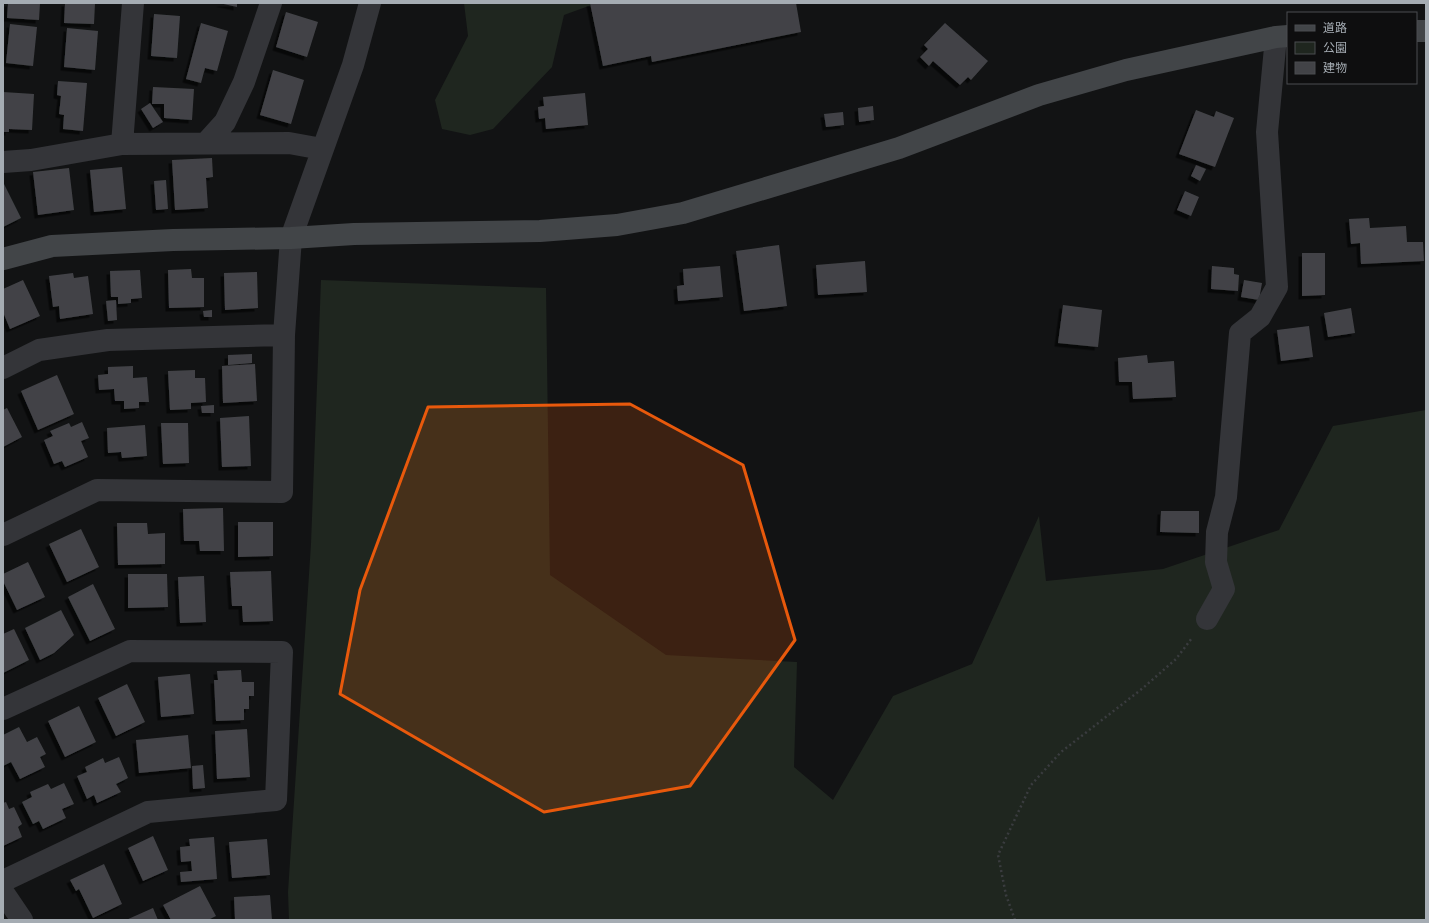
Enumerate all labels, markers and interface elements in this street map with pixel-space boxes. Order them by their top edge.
legend [1287,12,1417,84]
text: 道路 [1323,21,1347,35]
text: 公園 [1323,41,1347,55]
text: 建物 [1323,61,1347,75]

